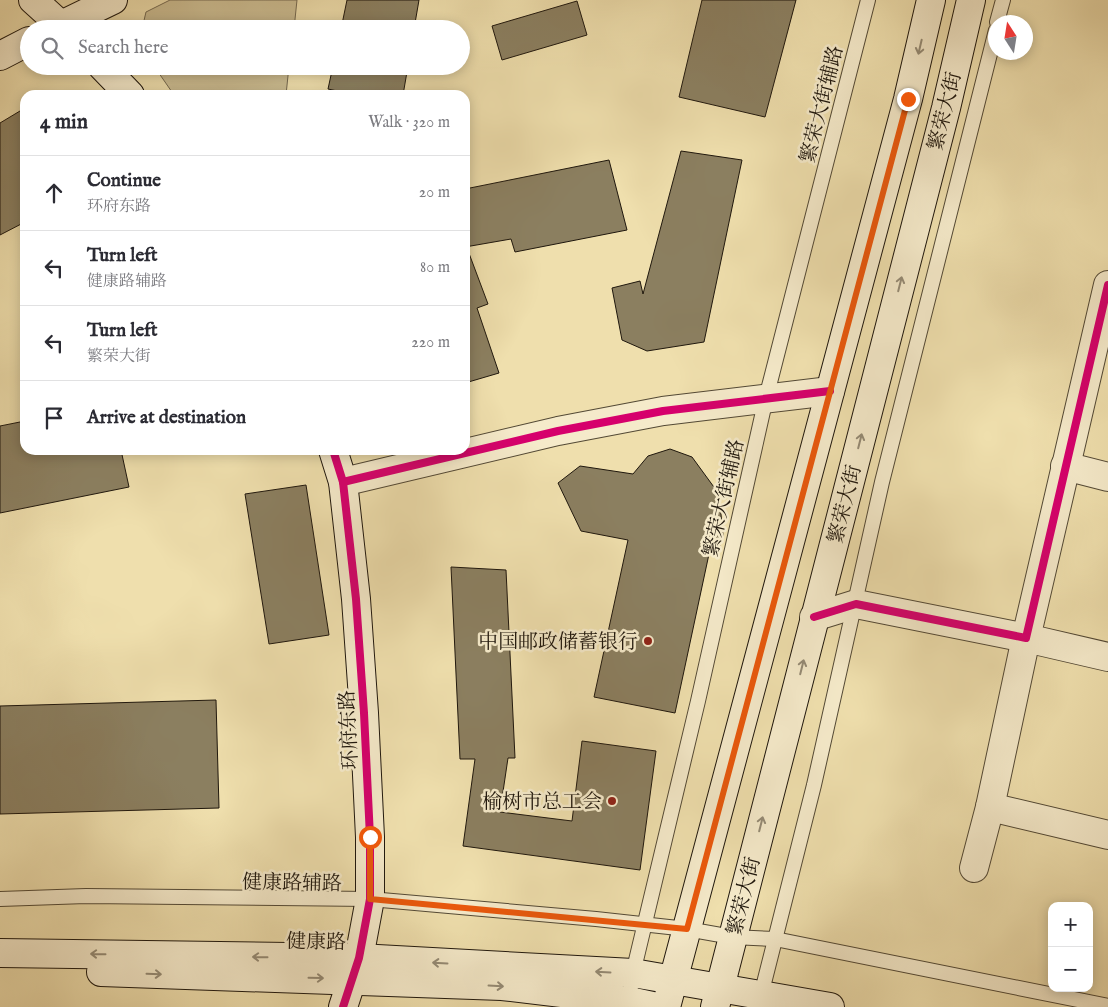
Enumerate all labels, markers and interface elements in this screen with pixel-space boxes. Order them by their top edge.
north arrow [988,15,1033,60]
search box [20,20,470,75]
icon: search [38,34,66,62]
text: Search here [78,36,169,60]
one-way arrow [915,39,924,55]
street label: 繁荣大街辅路 [796,43,849,166]
street label: 繁荣大街 [924,70,967,153]
route end [897,88,920,111]
text: 4 min [40,109,88,136]
text: Walk · 320 m [368,113,450,133]
text: Continue [87,169,161,193]
icon: ahead [40,179,68,207]
text: 20 m [419,183,450,203]
text: 环府东路 [87,197,151,217]
text: Turn left [87,244,158,268]
icon: left [40,254,68,282]
text: 80 m [420,258,450,278]
text: 健康路辅路 [87,272,167,292]
one-way arrow [896,276,905,292]
text: Turn left [87,319,158,343]
icon: left [40,329,68,357]
text: 220 m [411,333,450,353]
text: 繁荣大街 [87,347,151,367]
icon: arrive [40,404,68,432]
text: Arrive at destination [87,406,246,430]
one-way arrow [856,434,865,450]
street label: 繁荣大街辅路 [699,437,750,560]
street label: 繁荣大街 [824,463,867,546]
place label: 中国邮政储蓄银行 [478,630,638,655]
marker: 中国邮政储蓄银行 [642,635,654,647]
one-way arrow [798,659,807,675]
street label: 环府东路 [335,689,364,771]
place label: 榆树市总工会 [482,790,602,815]
marker: 榆树市总工会 [606,795,618,807]
one-way arrow [757,816,766,832]
route start [359,826,382,849]
street label: 繁荣大街 [723,855,766,938]
street label: 健康路辅路 [242,870,342,897]
map controls [1048,902,1093,992]
button: + [1048,902,1093,947]
street label: 健康路 [286,929,346,956]
button: − [1048,947,1093,992]
one-way arrow [90,949,106,958]
one-way arrow [253,952,269,961]
one-way arrow [433,958,449,967]
one-way arrow [595,967,611,976]
one-way arrow [145,969,161,979]
one-way arrow [308,974,324,983]
one-way arrow [488,981,504,990]

